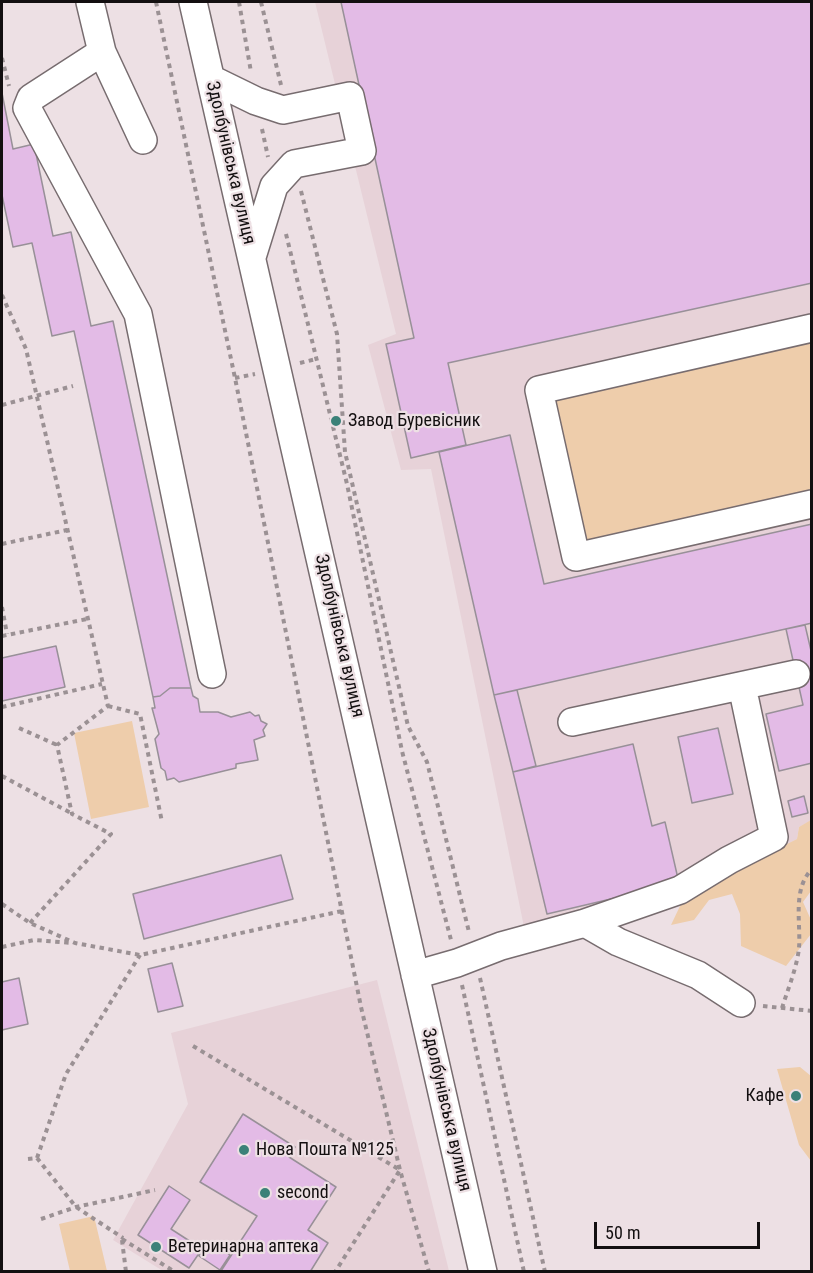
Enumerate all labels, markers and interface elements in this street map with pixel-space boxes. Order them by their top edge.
street label: Здолбунівська вулиця [201,79,259,247]
place label: Завод Буревісник [348,410,480,432]
marker: Завод Буревісник [329,414,343,428]
street label: Здолбунівська вулиця [310,552,368,720]
street label: Здолбунівська вулиця [417,1026,475,1194]
place label: Кафе [746,1085,784,1107]
marker: Кафе [789,1089,803,1103]
place label: Нова Пошта №125 [256,1139,394,1161]
marker: Нова Пошта №125 [237,1143,251,1157]
place label: second [277,1182,329,1204]
marker: second [258,1186,272,1200]
scale bar [597,1210,764,1248]
text: 50 m [605,1222,640,1243]
place label: Ветеринарна аптека [168,1236,319,1258]
marker: Ветеринарна аптека [149,1240,163,1254]

